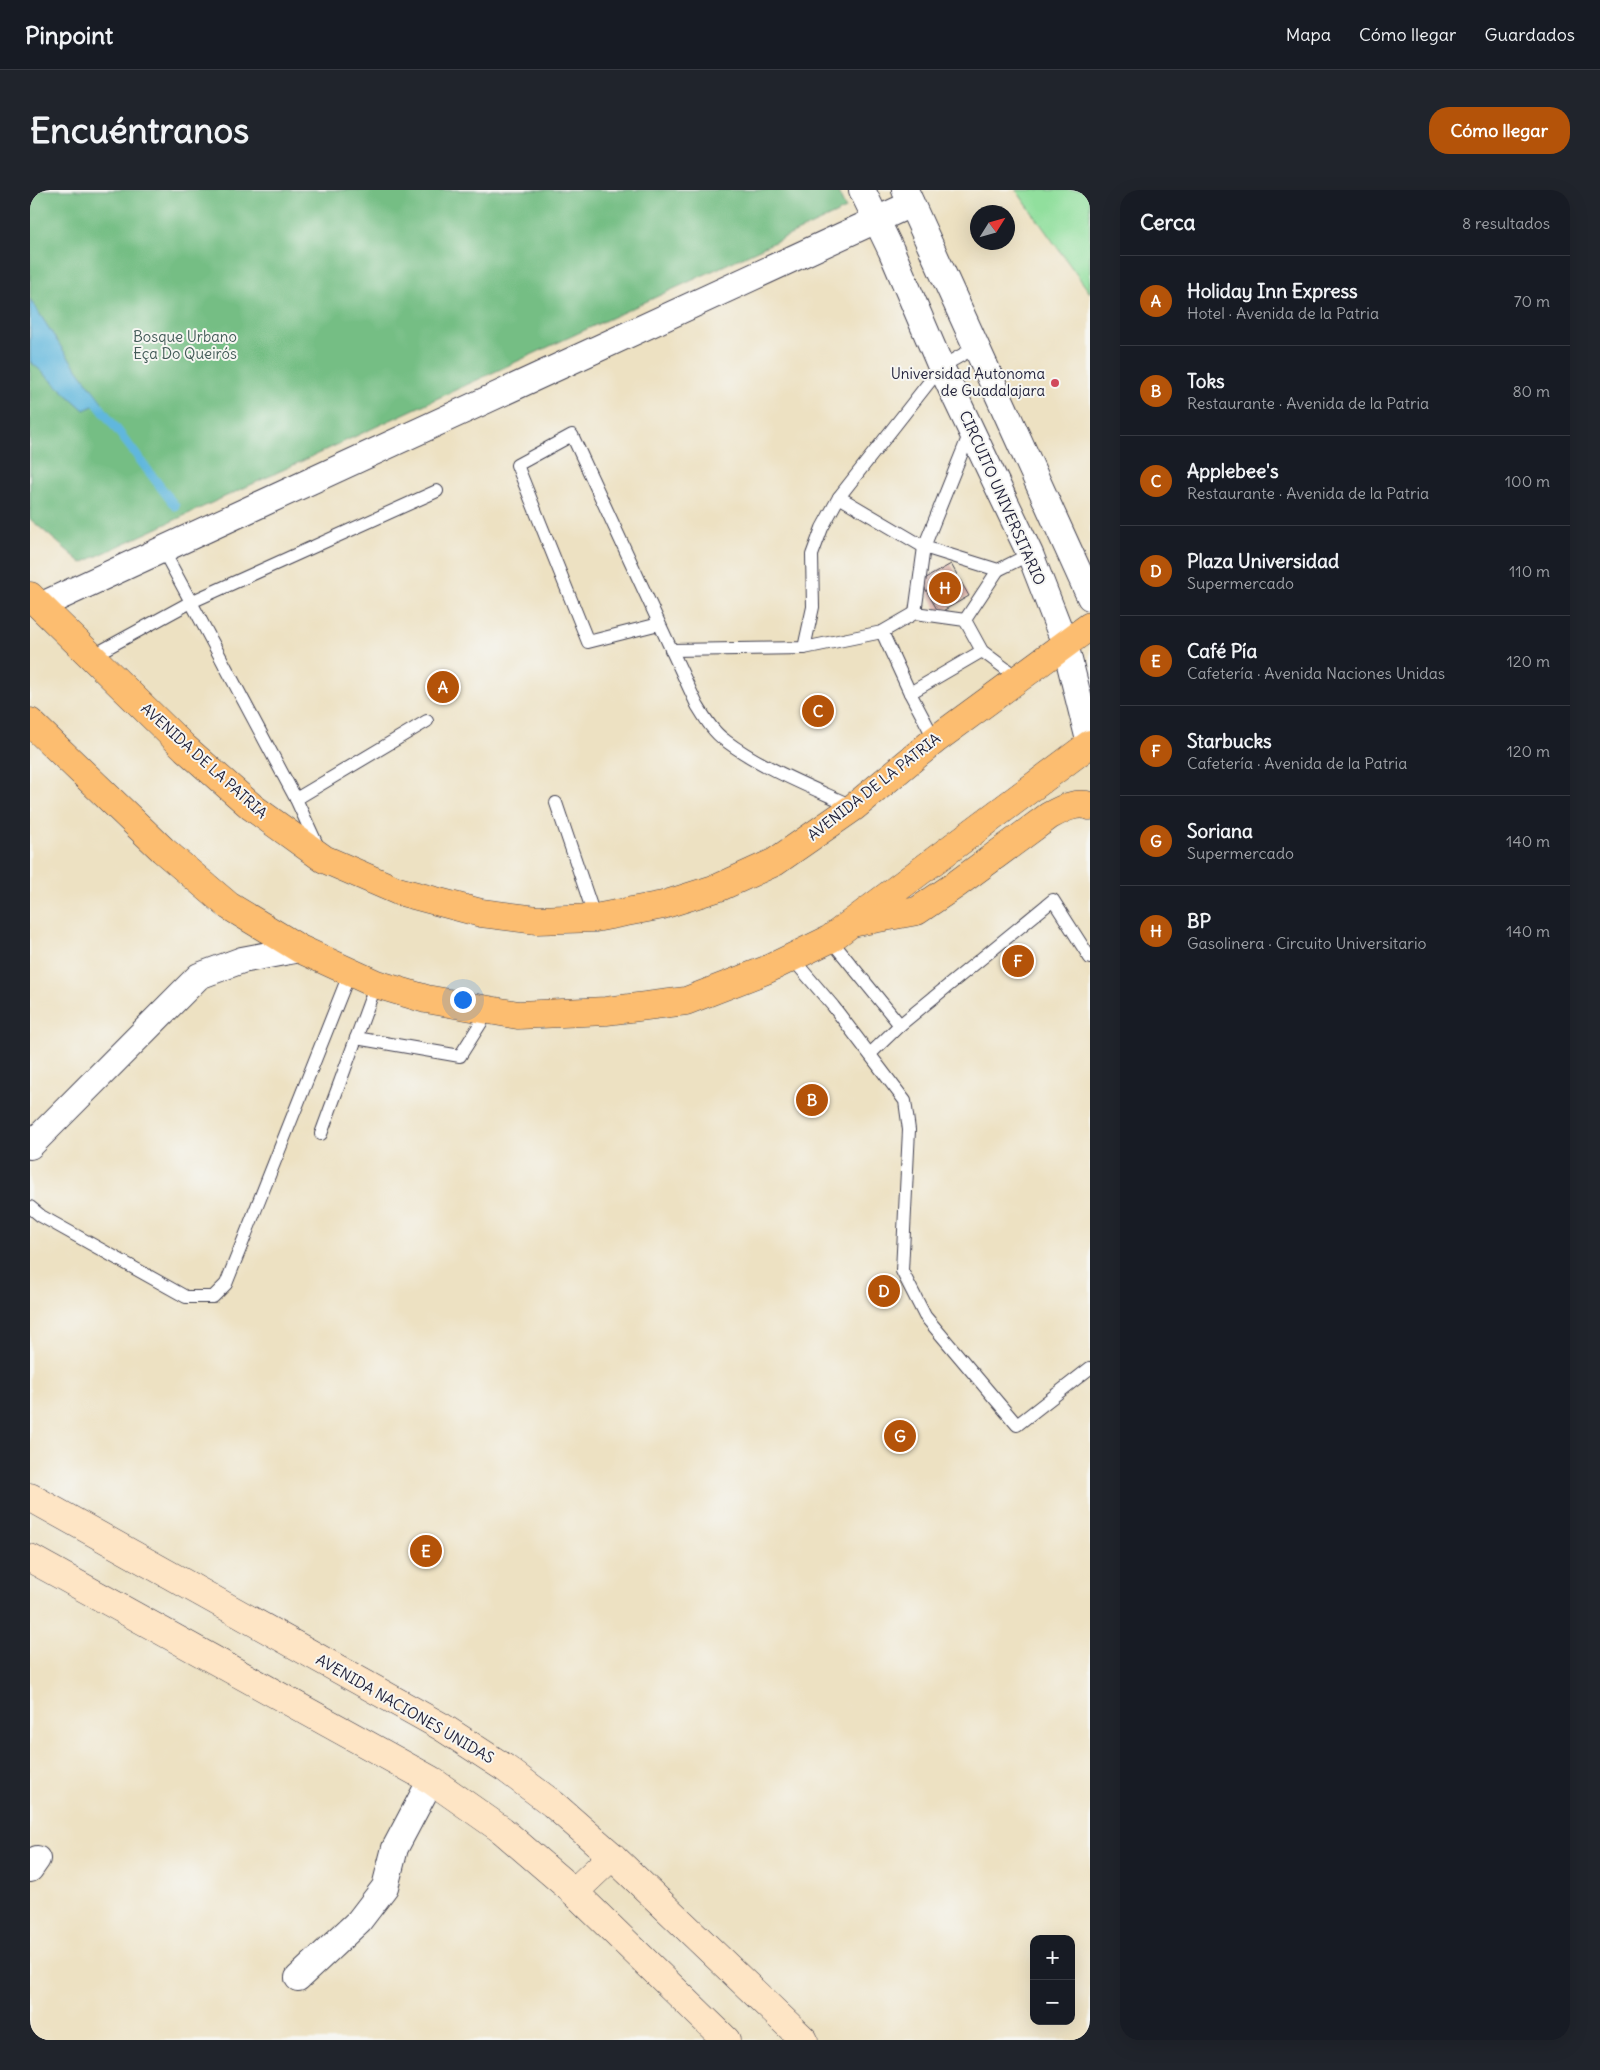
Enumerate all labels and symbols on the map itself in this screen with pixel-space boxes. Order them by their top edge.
north arrow [970,205,1015,250]
park label: Bosque Urbano Eça Do Queirós [133,327,237,363]
place label: Universidad Autonoma de Guadalajara [891,364,1045,400]
marker: Universidad Autonoma de Guadalajara [1049,377,1061,389]
street label: CIRCUITO UNIVERSITARIO [955,408,1050,588]
pin: H [929,569,961,607]
pin: A [427,668,459,706]
pin: C [802,692,834,730]
street label: AVENIDA DE LA PATRIA [137,699,272,823]
street label: AVENIDA DE LA PATRIA [803,729,944,844]
pin: F [1002,942,1034,980]
your location [450,987,476,1013]
pin: B [796,1081,828,1119]
pin: D [868,1272,900,1310]
pin: G [884,1417,916,1455]
pin: E [410,1532,442,1570]
street label: AVENIDA NACIONES UNIDAS [313,1650,498,1767]

